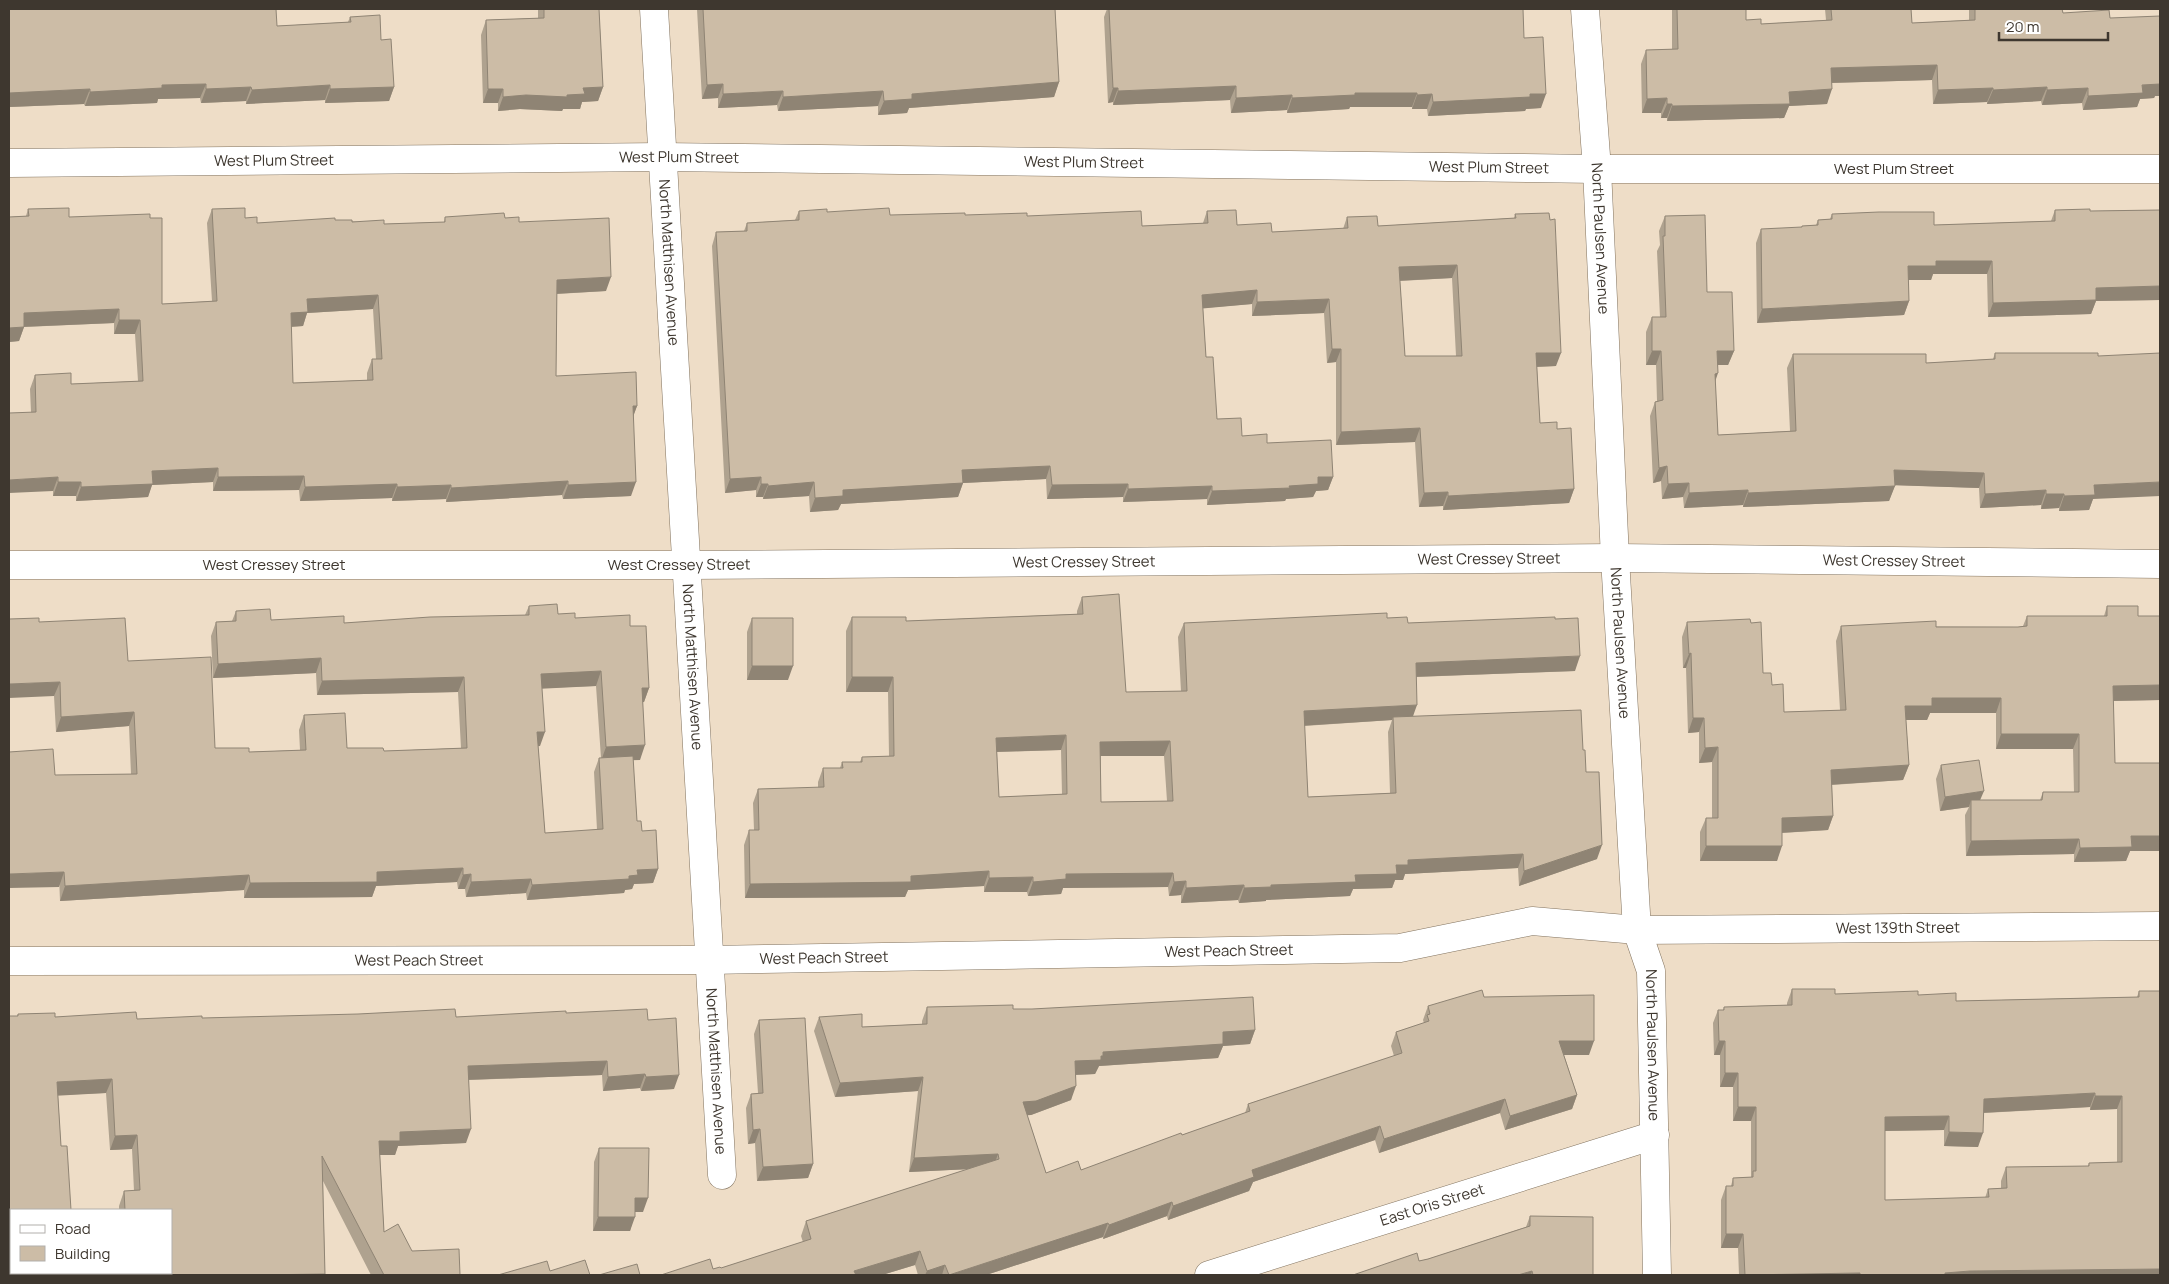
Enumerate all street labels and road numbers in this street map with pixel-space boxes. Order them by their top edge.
street label: West Plum Street [619,146,739,168]
street label: West Plum Street [214,149,334,171]
street label: West Plum Street [1024,151,1144,173]
street label: West Plum Street [1429,156,1549,178]
street label: West Plum Street [1834,158,1954,179]
street label: North Paulsen Avenue [1587,162,1615,315]
street label: North Matthisen Avenue [654,179,685,347]
street label: West Cressey Street [1417,547,1561,569]
street label: West Cressey Street [1822,549,1966,572]
street label: West Cressey Street [1012,550,1156,573]
street label: West Cressey Street [203,554,346,575]
street label: West Cressey Street [608,554,751,575]
street label: North Paulsen Avenue [1606,567,1635,720]
street label: North Matthisen Avenue [678,583,708,751]
street label: West 139th Street [1836,917,1960,938]
street label: West Peach Street [1164,939,1294,962]
street label: West Peach Street [759,946,889,969]
street label: West Peach Street [354,949,484,971]
street label: North Paulsen Avenue [1641,969,1665,1121]
street label: North Matthisen Avenue [701,987,732,1155]
street label: East Oris Street [1377,1178,1487,1231]

